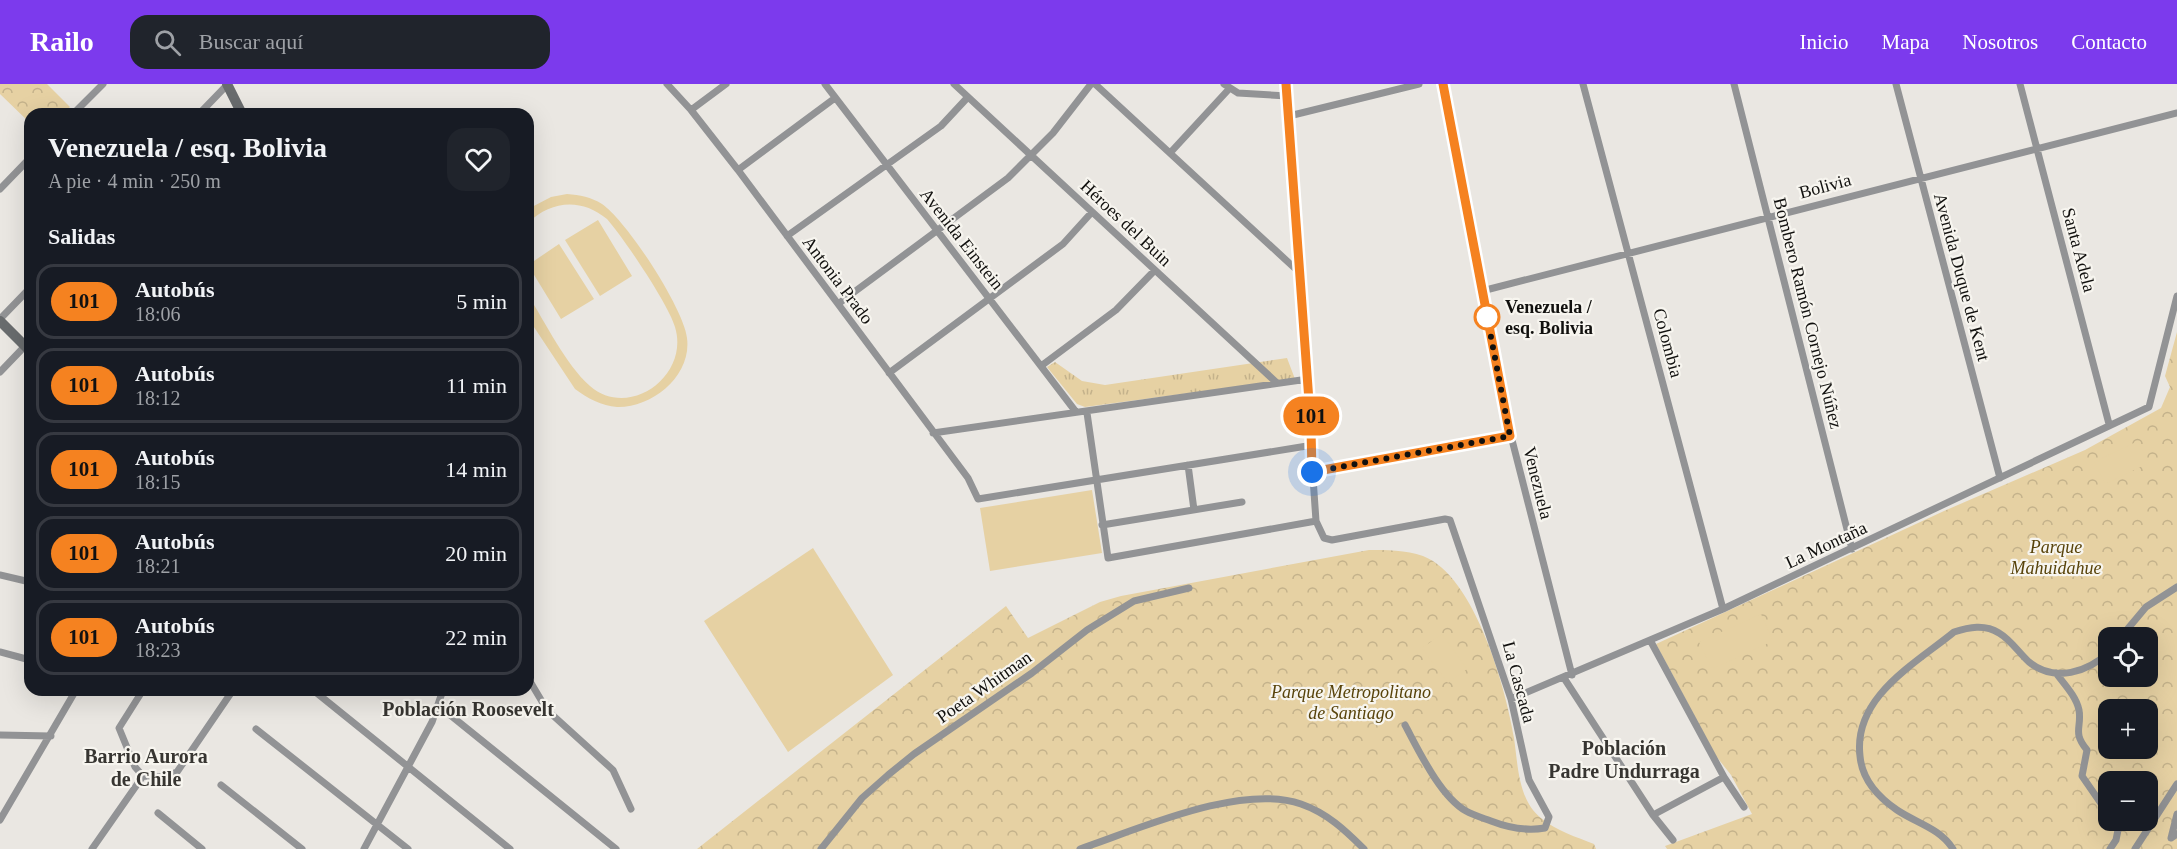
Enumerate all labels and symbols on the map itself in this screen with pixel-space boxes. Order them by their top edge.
street label: Bolivia [1797,169,1853,203]
street label: Héroes del Buin [1076,176,1176,270]
street label: Avenida Einstein [916,184,1008,294]
street label: Avenida Duque de Kent [1930,191,1994,363]
street label: Bombero Ramón Cornejo Núñez [1770,195,1846,431]
street label: Santa Adela [2058,206,2100,294]
street label: Antonia Prado [799,232,877,328]
place label: Venezuela / esq. Bolivia [1505,297,1593,338]
marker: Venezuela / esq. Bolivia [1474,304,1500,330]
street label: Colombia [1649,306,1687,380]
line badge: 101 [1276,396,1346,436]
street label: Venezuela [1519,445,1557,521]
your location [1297,457,1327,487]
street label: La Montaña [1782,517,1870,573]
park label: Parque Mahuidahue [2010,537,2102,578]
street label: La Cascada [1499,639,1539,725]
street label: Poeta Whitman [933,647,1035,727]
park label: Parque Metropolitano de Santiago [1270,682,1431,723]
district label: Población Roosevelt [382,698,554,720]
district label: Población Padre Undurraga [1548,737,1700,783]
district label: Barrio Aurora de Chile [84,745,208,790]

